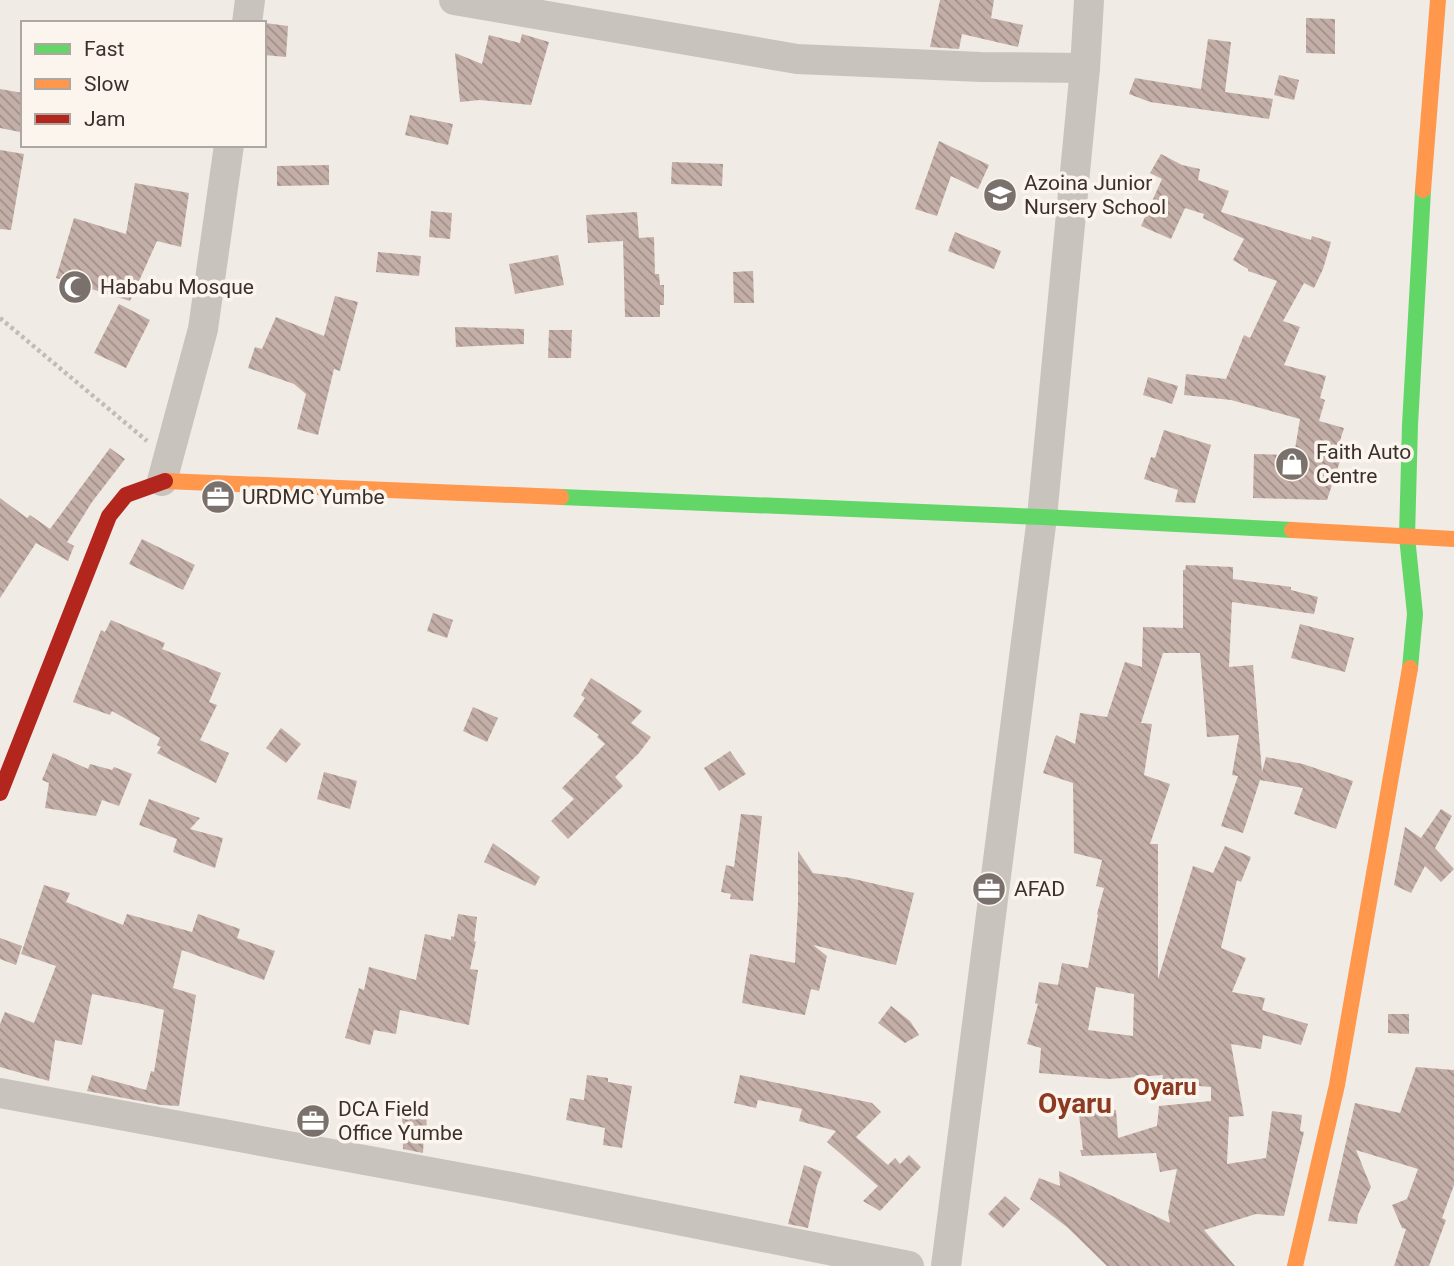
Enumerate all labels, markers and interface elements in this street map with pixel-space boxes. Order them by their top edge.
legend [21,21,266,147]
text: Fast [84,37,125,61]
text: Slow [84,72,130,96]
text: Jam [84,107,125,131]
place label: Azoina Junior Nursery School [1024,171,1166,219]
school or university icon: Azoina Junior Nursery School [981,176,1019,214]
mosque icon: Hababu Mosque [56,268,94,306]
place label: Hababu Mosque [100,275,254,299]
place label: Faith Auto Centre [1316,440,1411,488]
shop icon: Faith Auto Centre [1273,445,1311,483]
office icon: URDMC Yumbe [199,478,237,516]
place label: URDMC Yumbe [242,485,385,509]
office icon: AFAD [970,870,1008,908]
place label: AFAD [1014,877,1065,901]
district label: Oyaru [1133,1073,1197,1101]
district label: Oyaru [1038,1087,1112,1120]
place label: DCA Field Office Yumbe [338,1097,463,1145]
office icon: DCA Field Office Yumbe [294,1102,332,1140]

